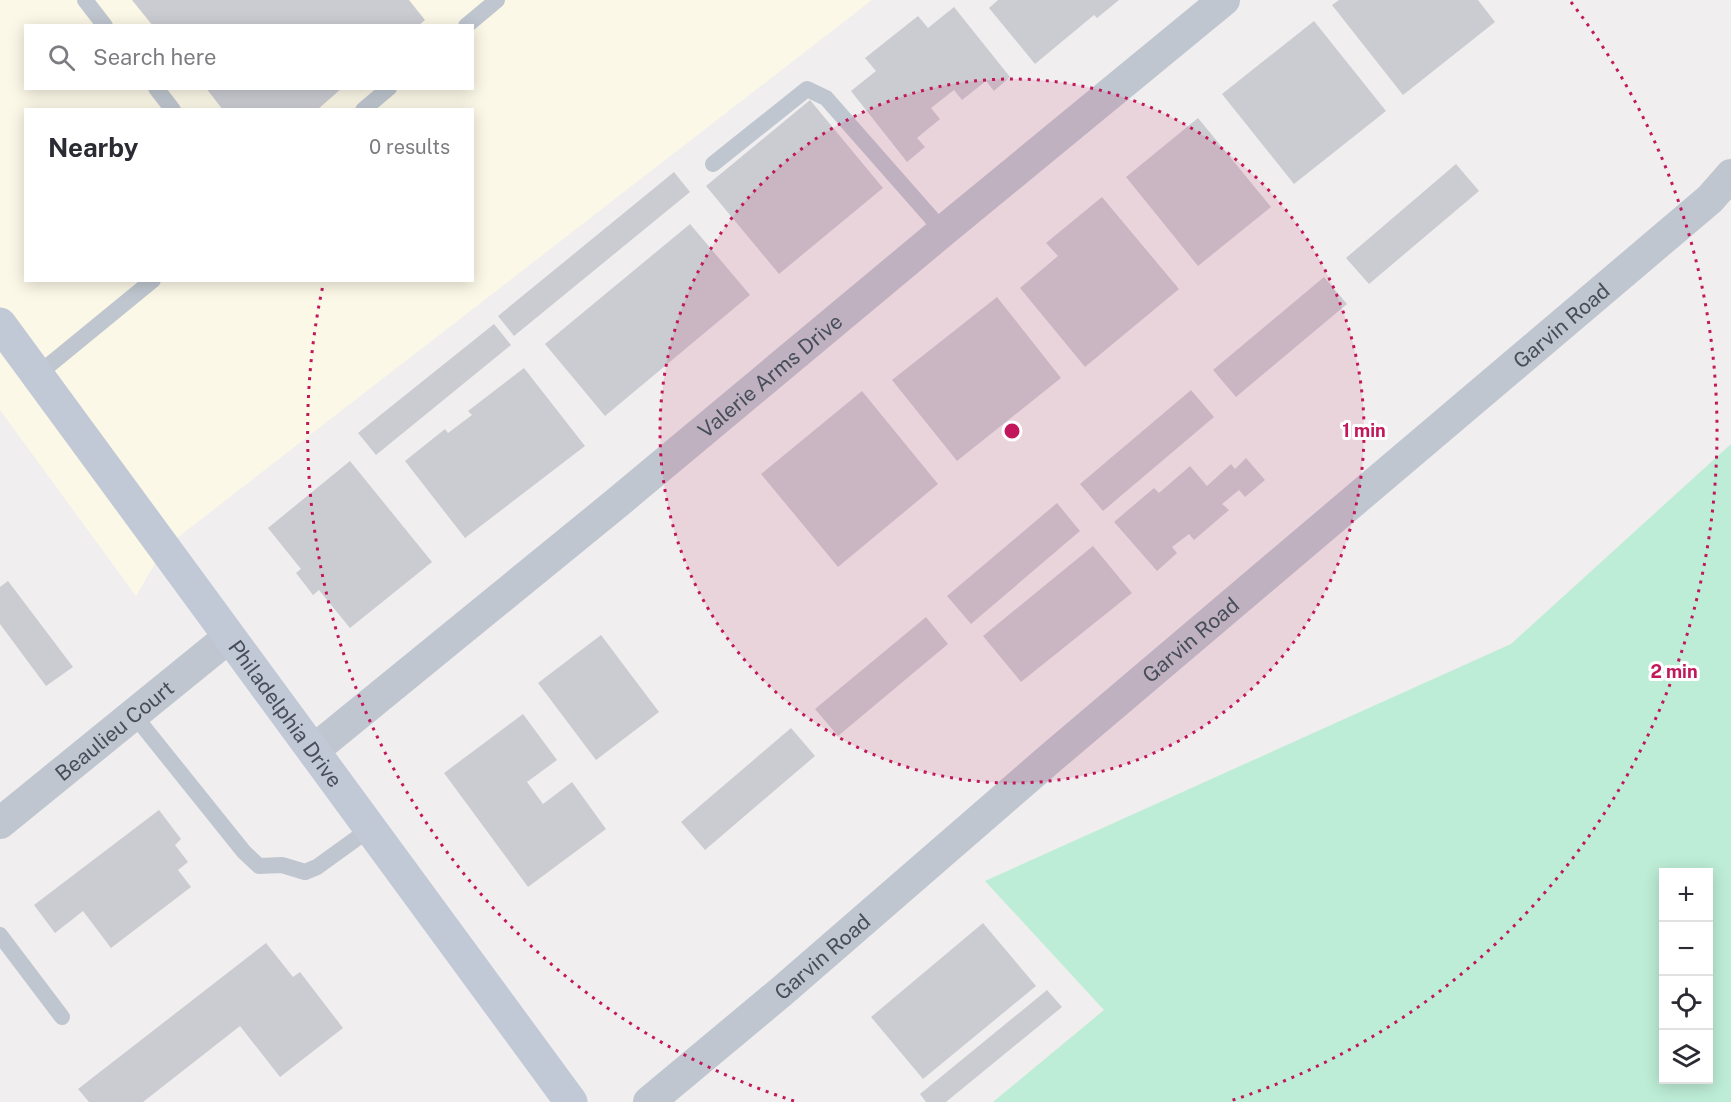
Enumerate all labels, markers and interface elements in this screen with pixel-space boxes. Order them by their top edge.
search box [24,24,474,90]
icon: search [45,41,78,74]
text: Search here [93,44,217,70]
text: Nearby [48,132,138,163]
text: 0 results [369,135,450,159]
street label: Garvin Road [1508,277,1614,373]
street label: Valerie Arms Drive [693,308,847,443]
text: 1 min [1342,420,1386,441]
centre of rings [1002,421,1022,441]
street label: Garvin Road [1137,592,1244,687]
street label: Philadelphia Drive [224,635,348,792]
text: 2 min [1650,661,1698,682]
street label: Beaulieu Court [50,675,178,786]
map controls [1659,868,1713,1084]
button: + [1659,868,1713,922]
street label: Garvin Road [769,908,875,1005]
button: − [1659,922,1713,976]
button: locate [1659,976,1713,1030]
button: layers [1659,1030,1713,1084]

